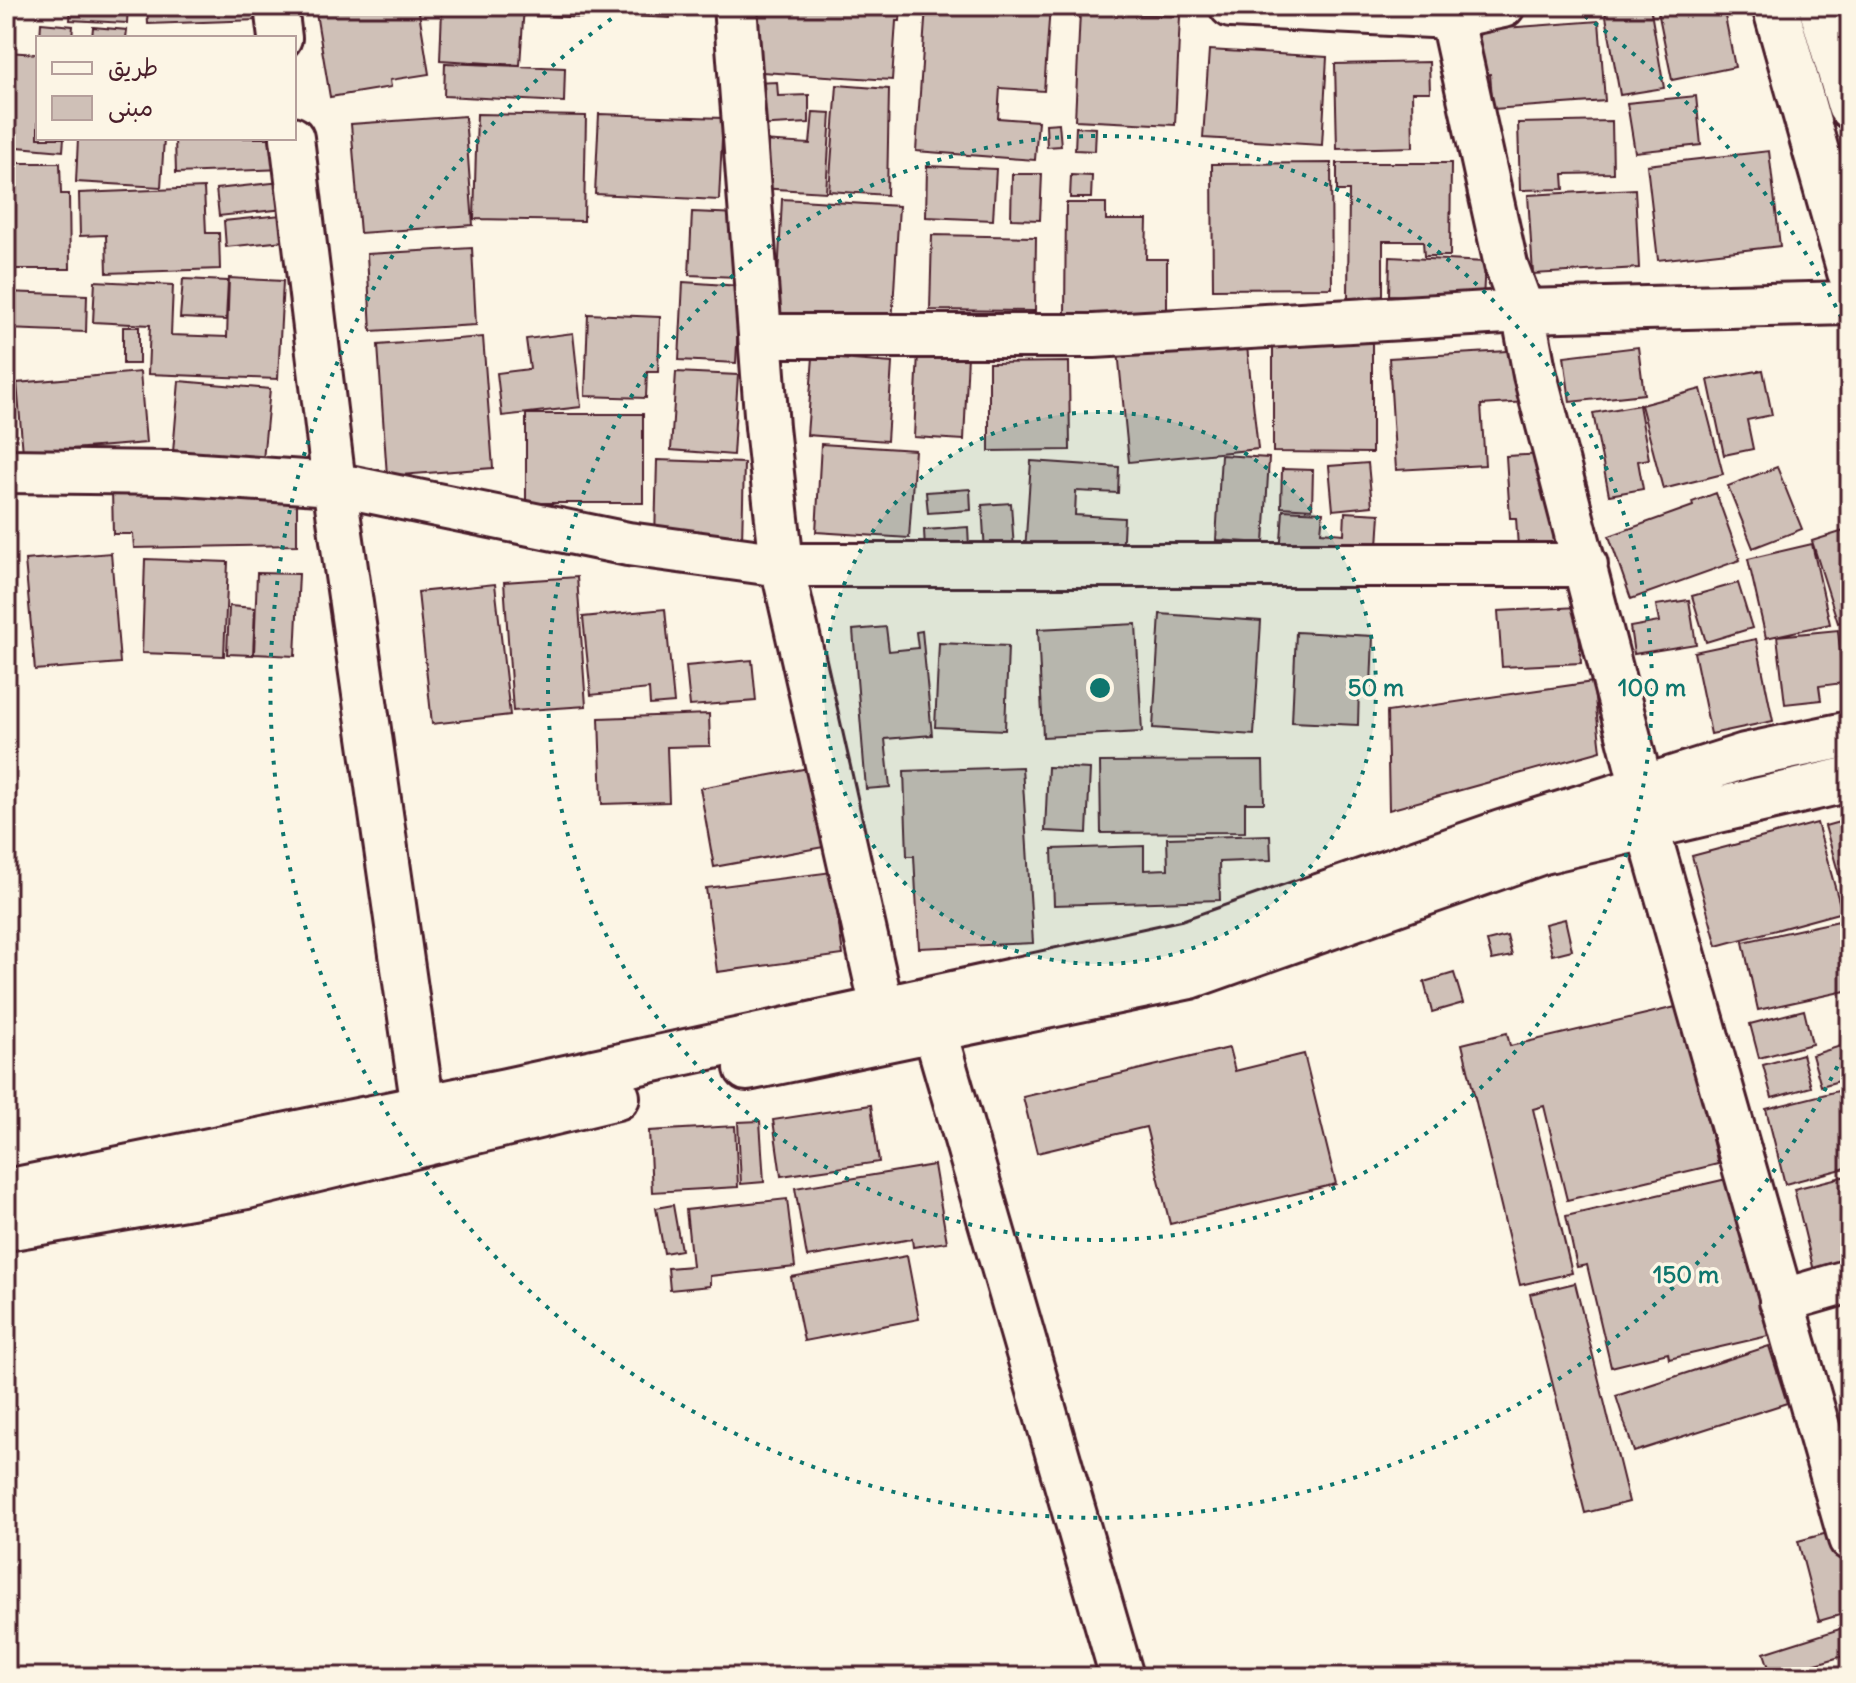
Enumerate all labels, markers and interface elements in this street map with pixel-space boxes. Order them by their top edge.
legend [36,36,296,140]
text: طريق [108,52,158,82]
text: مبنى [108,92,153,123]
text: 50 m [1348,672,1404,702]
text: 100 m [1618,672,1686,702]
centre of rings [1086,674,1114,702]
text: 150 m [1653,1259,1719,1289]

